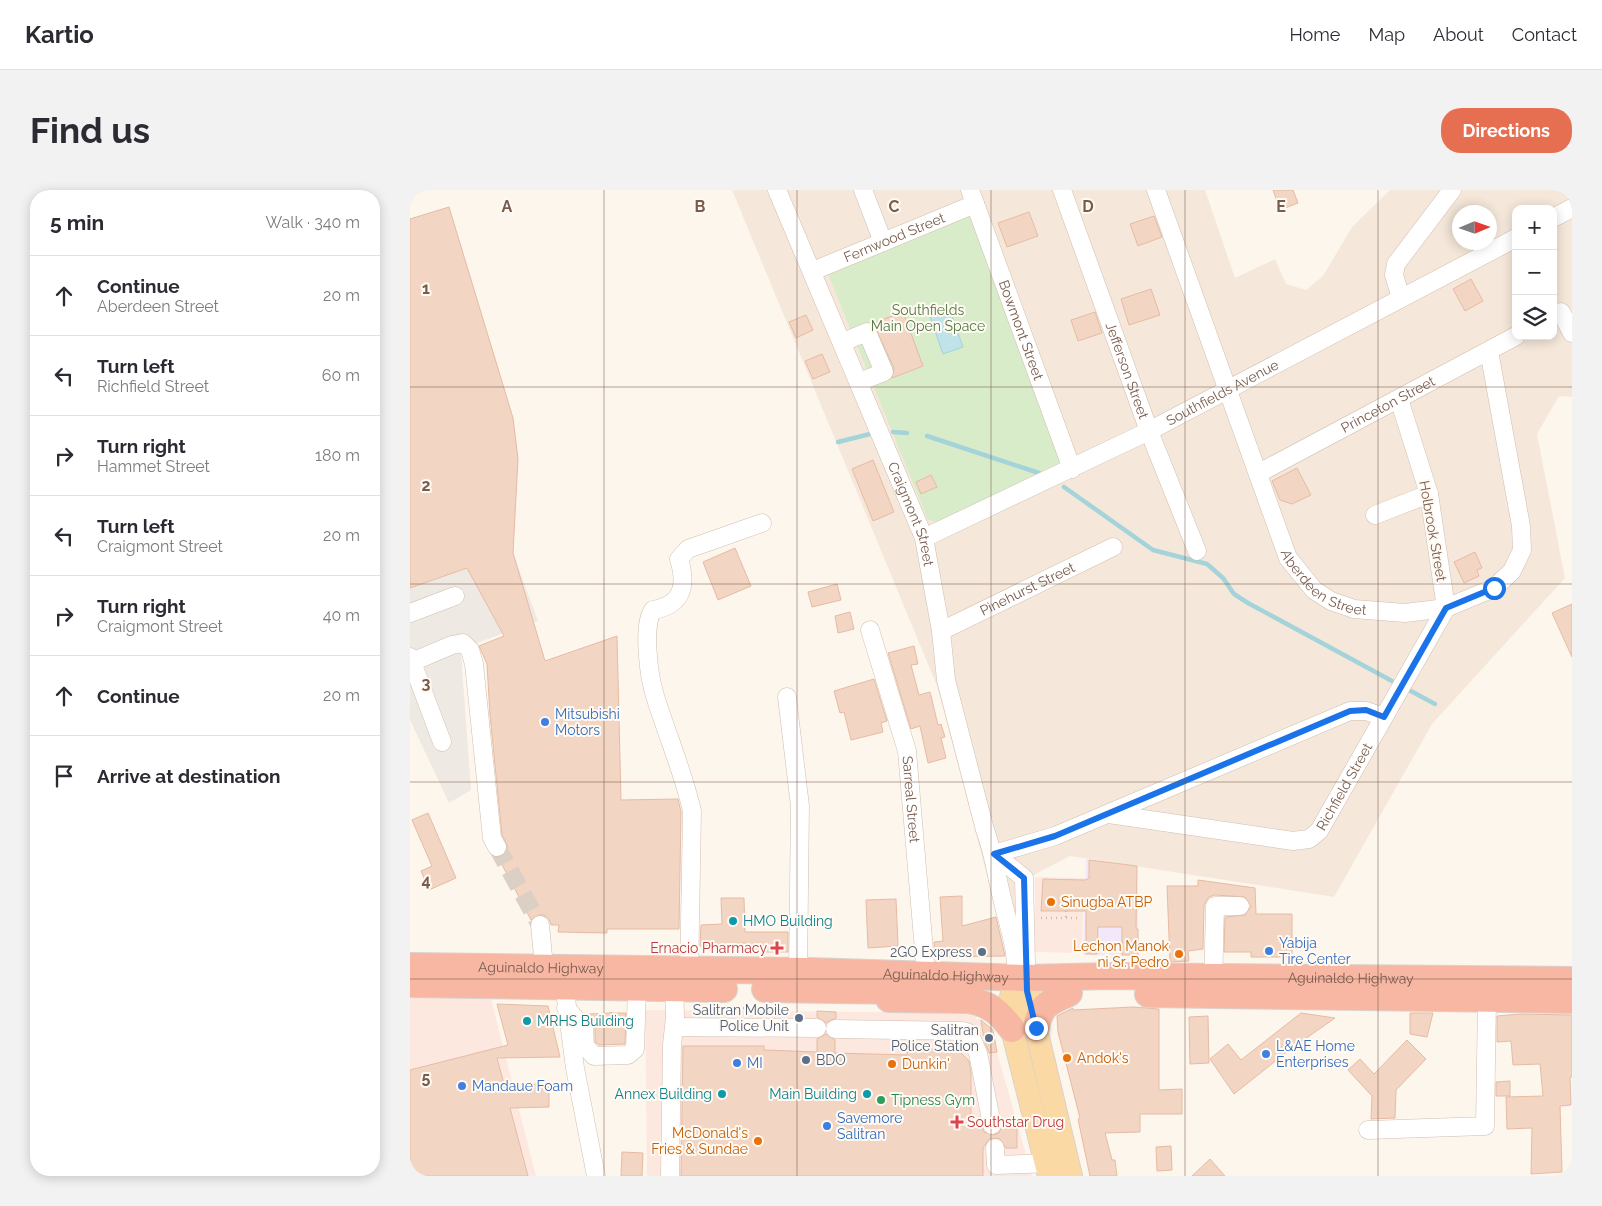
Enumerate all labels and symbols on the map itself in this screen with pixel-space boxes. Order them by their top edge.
text: A [502,197,513,216]
text: B [695,197,706,216]
text: C [889,197,900,216]
text: D [1082,197,1094,216]
text: E [1276,197,1286,216]
north arrow [1452,205,1497,250]
street label: Fernwood Street [841,209,948,265]
street label: Bowmont Street [996,278,1047,382]
text: 1 [422,279,430,298]
park label: Southfields Main Open Space [871,302,985,334]
street label: Jefferson Street [1102,320,1152,421]
street label: Southfields Avenue [1163,356,1281,429]
street label: Princeton Street [1338,373,1438,436]
street label: Craigmont Street [885,459,937,568]
text: 2 [421,476,431,495]
street label: Holbrook Street [1416,479,1450,583]
street label: Aberdeen Street [1278,547,1368,618]
street label: Pinehurst Street [977,559,1078,619]
route start [1483,577,1506,600]
text: 3 [422,674,431,693]
place label: Mitsubishi Motors [555,706,620,738]
marker: Mitsubishi Motors [539,716,551,728]
street label: Richfield Street [1313,740,1376,833]
street label: Sarreal Street [899,755,923,844]
text: 4 [421,871,431,890]
place label: Sinugba ATBP [1061,894,1152,910]
marker: Sinugba ATBP [1045,896,1057,908]
place label: HMO Building [743,913,833,929]
marker: HMO Building [727,915,739,927]
place label: Yabija Tire Center [1279,935,1351,967]
place label: Lechon Manok ni Sr. Pedro [1073,938,1170,970]
place label: Ernacio Pharmacy [650,940,767,956]
marker: Ernacio Pharmacy [771,942,783,954]
place label: 2GO Express [890,944,972,960]
marker: Yabija Tire Center [1263,945,1275,957]
marker: 2GO Express [976,946,988,958]
marker: Lechon Manok ni Sr. Pedro [1173,948,1185,960]
street label: Aguinaldo Highway [478,959,604,976]
street label: Aguinaldo Highway [883,965,1009,985]
street label: Aguinaldo Highway [1288,970,1414,987]
place label: Salitran Mobile Police Unit [693,1002,789,1034]
marker: Salitran Mobile Police Unit [793,1012,805,1024]
place label: MRHS Building [537,1013,634,1029]
marker: MRHS Building [521,1015,533,1027]
route end [1025,1017,1048,1040]
place label: Salitran Police Station [891,1022,979,1054]
marker: Salitran Police Station [983,1032,995,1044]
place label: L&AE Home Enterprises [1276,1038,1355,1070]
marker: L&AE Home Enterprises [1260,1048,1272,1060]
place label: Andok's [1077,1050,1129,1066]
place label: BDO [816,1052,846,1068]
marker: Andok's [1061,1052,1073,1064]
marker: BDO [800,1054,812,1066]
place label: MI [747,1055,763,1071]
place label: Dunkin' [902,1056,950,1072]
marker: MI [731,1057,743,1069]
marker: Dunkin' [886,1058,898,1070]
text: 5 [422,1068,431,1087]
place label: Mandaue Foam [472,1078,573,1094]
marker: Mandaue Foam [456,1080,468,1092]
place label: Annex Building [615,1086,712,1102]
place label: Main Building [769,1086,857,1102]
marker: Annex Building [716,1088,728,1100]
marker: Main Building [861,1088,873,1100]
place label: Tipness Gym [891,1092,975,1108]
marker: Tipness Gym [875,1094,887,1106]
place label: Savemore Salitran [837,1110,902,1142]
place label: Southstar Drug [967,1114,1064,1130]
marker: Southstar Drug [951,1116,963,1128]
marker: Savemore Salitran [821,1120,833,1132]
place label: McDonald's Fries & Sundae [651,1125,748,1157]
marker: McDonald's Fries & Sundae [752,1135,764,1147]

